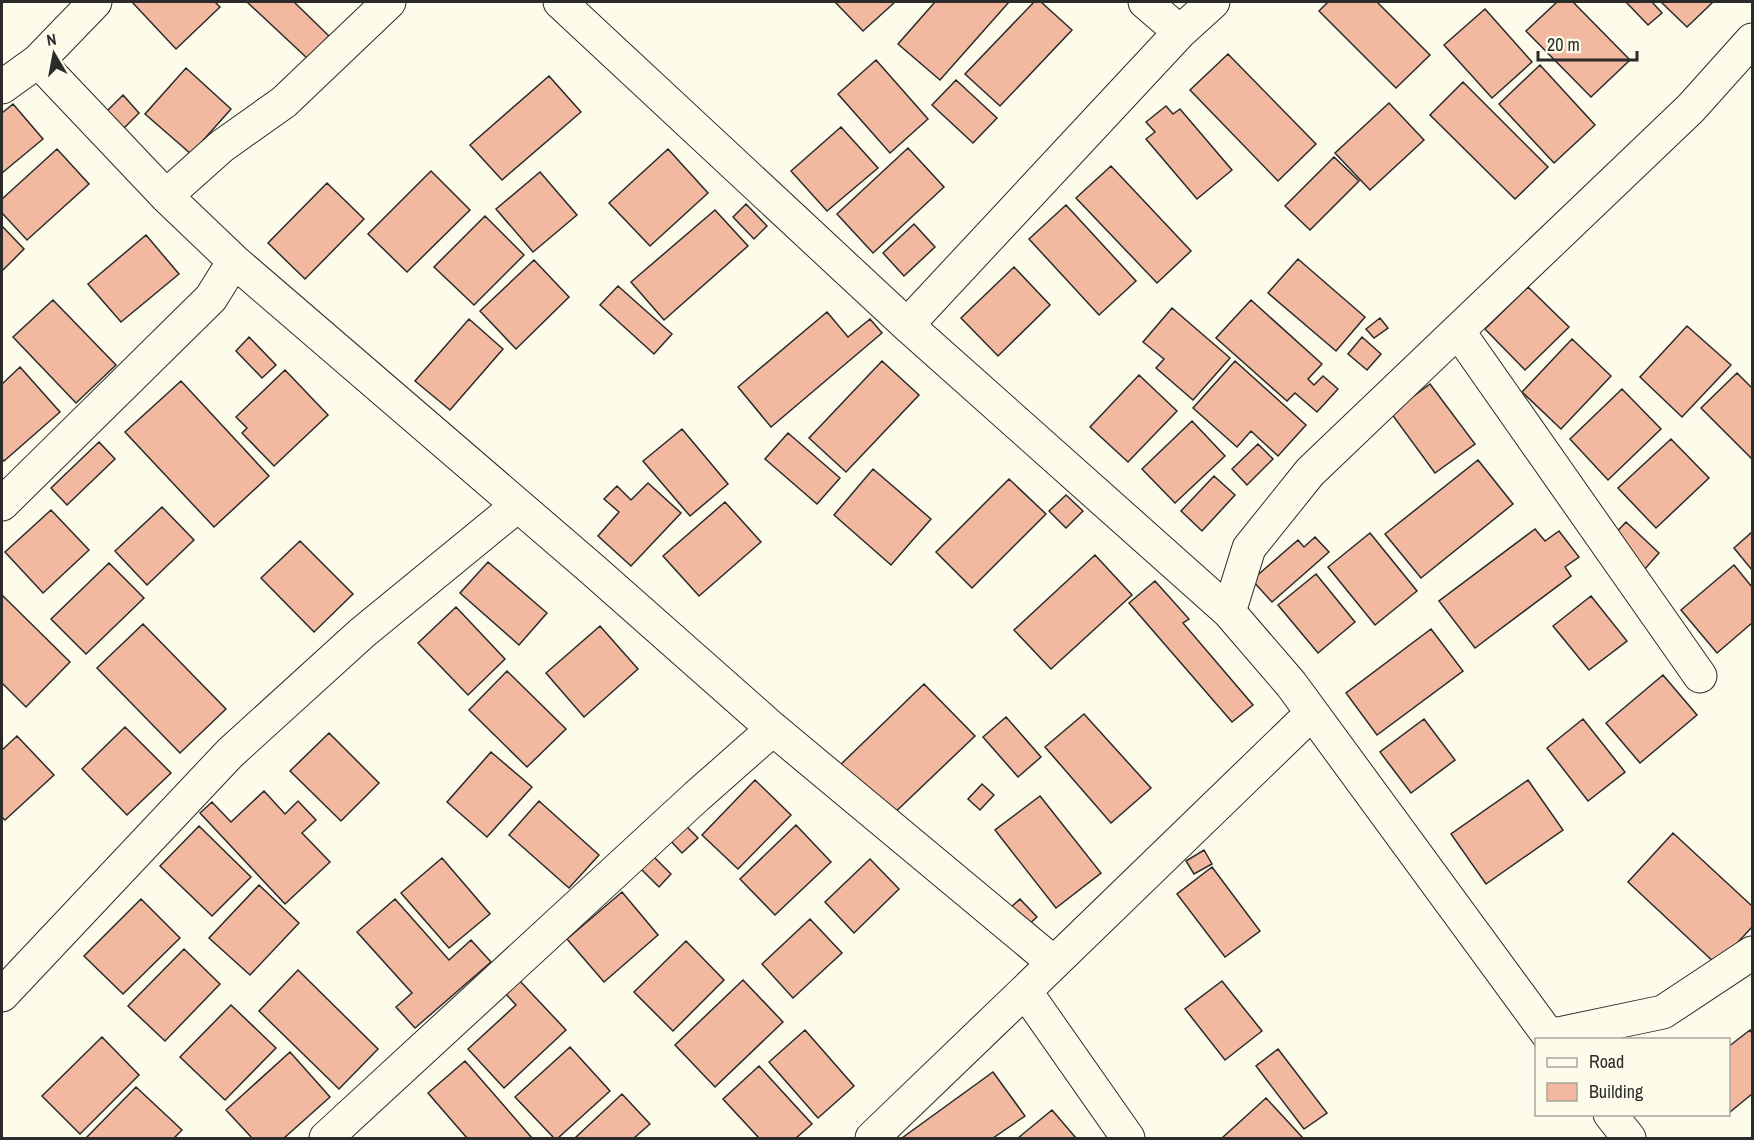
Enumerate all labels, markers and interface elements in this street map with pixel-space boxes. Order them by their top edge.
north arrow [24,24,84,84]
scale bar [1538,24,1637,62]
text: N [45,28,58,51]
text: 20 m [1547,32,1580,57]
legend [1535,1038,1730,1116]
text: Road [1589,1049,1624,1074]
text: Building [1589,1079,1644,1104]

